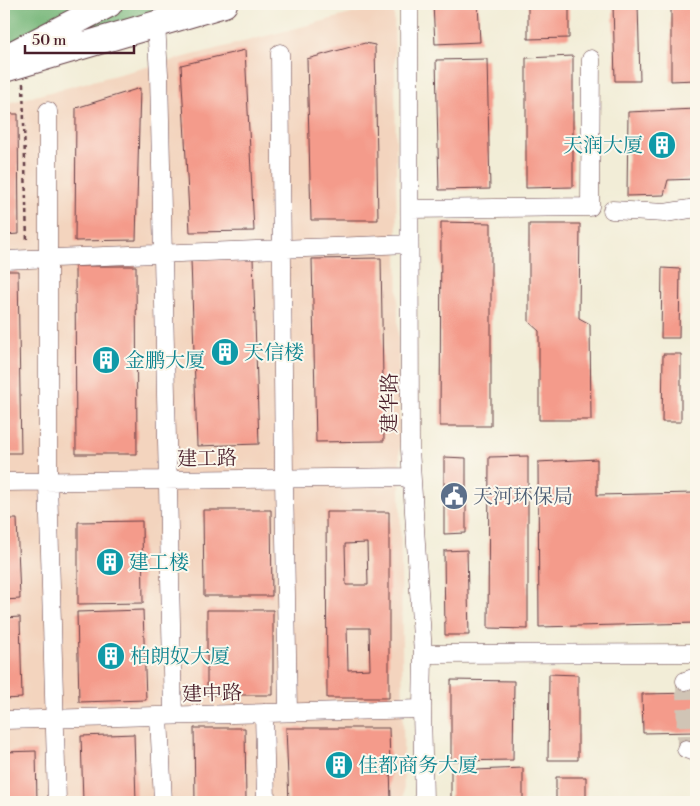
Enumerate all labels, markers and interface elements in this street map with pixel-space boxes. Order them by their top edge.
scale bar [25,22,134,54]
text: 50 m [32,31,66,50]
building icon: 天润大厦 [647,130,677,160]
place label: 天润大厦 [563,134,643,159]
building icon: 天信楼 [210,337,240,367]
place label: 天信楼 [244,341,304,366]
building icon: 金鹏大厦 [91,345,121,375]
place label: 金鹏大厦 [125,349,205,374]
street label: 建华路 [378,373,403,433]
street label: 建工路 [177,446,237,473]
public building icon: 天河环保局 [439,481,469,511]
place label: 天河环保局 [473,485,573,510]
building icon: 建工楼 [95,547,125,577]
place label: 建工楼 [129,551,189,576]
building icon: 柏朗奴大厦 [96,641,126,671]
place label: 柏朗奴大厦 [130,645,230,670]
street label: 建中路 [182,681,242,708]
building icon: 佳都商务大厦 [324,750,354,780]
place label: 佳都商务大厦 [358,754,478,779]

